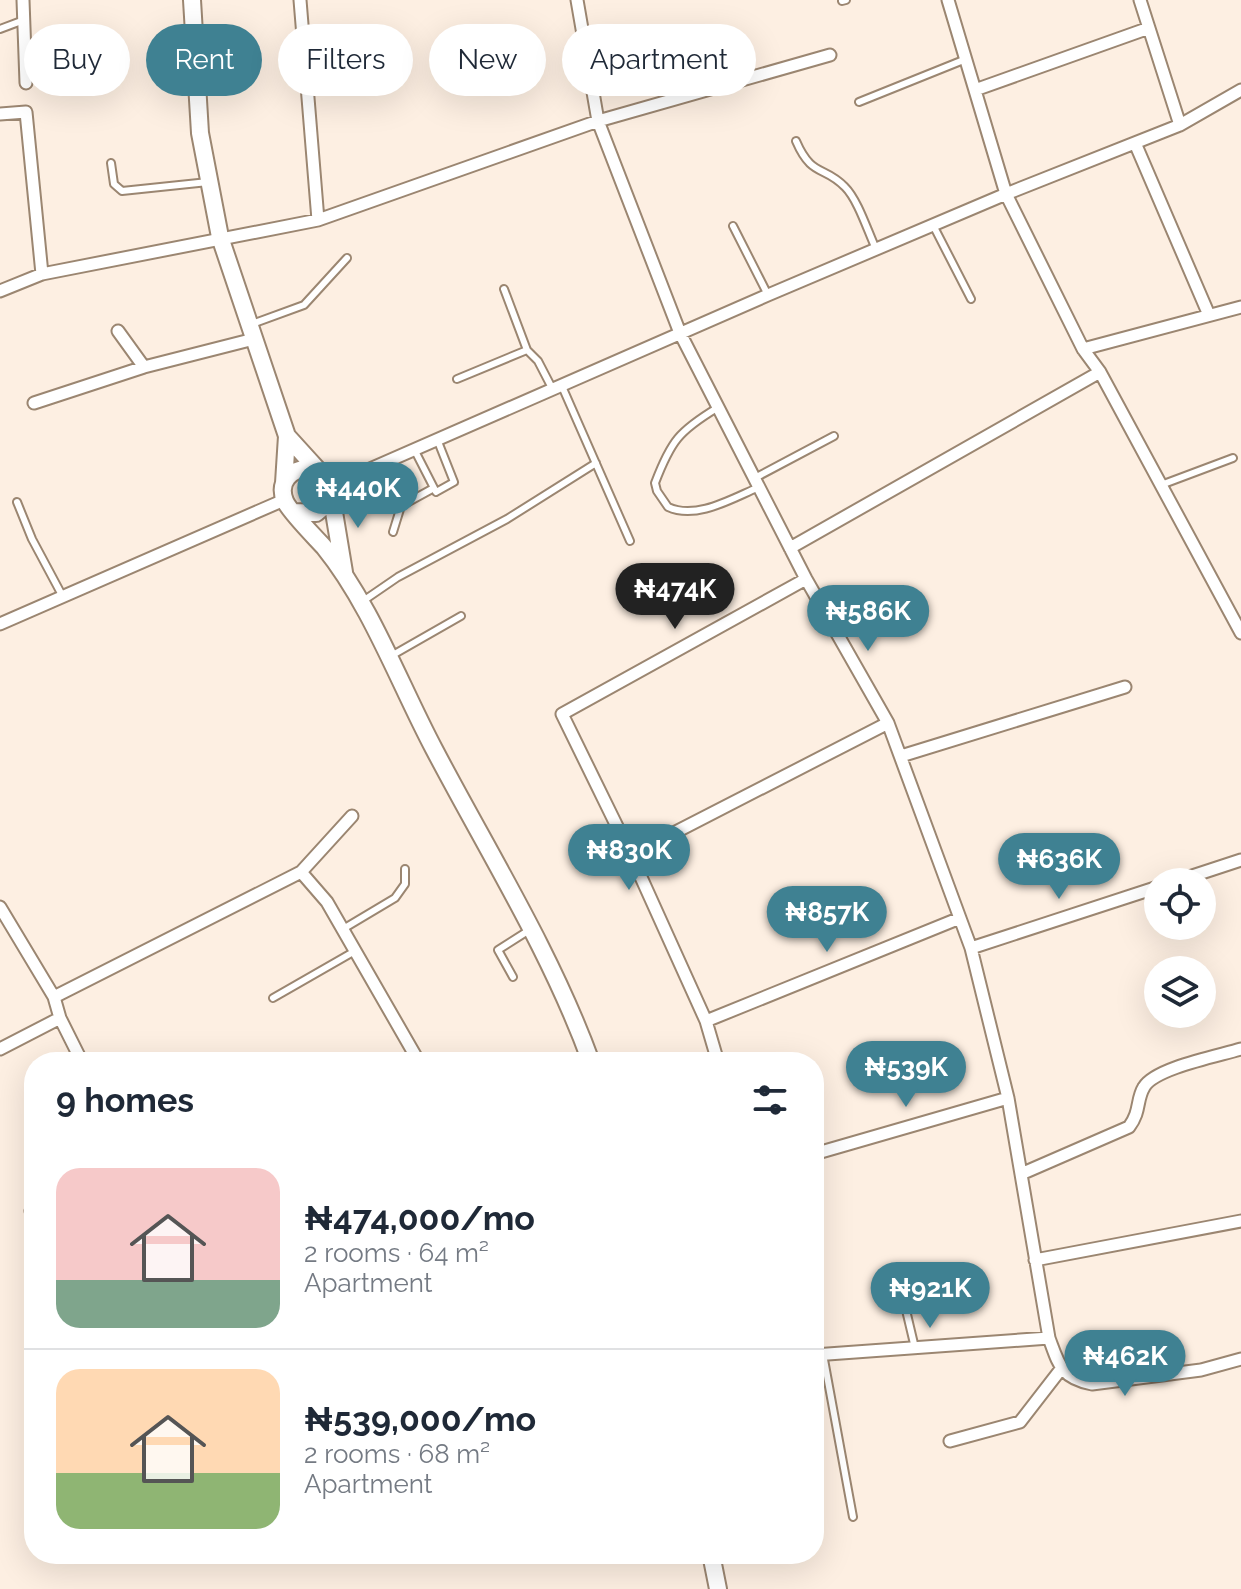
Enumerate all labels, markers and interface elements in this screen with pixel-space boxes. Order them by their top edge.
chip: Buy [24,24,130,96]
chip: Rent [146,24,262,96]
chip: Filters [278,24,413,96]
chip: New [429,24,546,96]
chip: Apartment [562,24,756,96]
pin: ₦440K [302,462,414,530]
text: ₦440K [315,473,401,503]
pin: ₦474K [619,563,731,631]
text: ₦474K [633,574,717,604]
pin: ₦586K [812,585,924,653]
text: ₦586K [825,596,911,626]
pin: ₦830K [573,824,685,892]
pin: ₦636K [1003,833,1115,901]
text: ₦830K [586,835,672,865]
text: ₦636K [1016,844,1102,874]
map controls [1144,868,1216,1028]
button: locate [1144,868,1216,940]
pin: ₦857K [771,886,883,954]
text: ₦857K [785,897,869,927]
button: layers [1144,956,1216,1028]
pin: ₦539K [850,1041,962,1109]
text: ₦539K [864,1052,948,1082]
icon: filters [748,1078,792,1122]
text: 9 homes [56,1080,194,1120]
text: ₦474,000/mo [304,1198,535,1238]
icon: home [120,1200,216,1296]
text: 2 rooms · 64 m² [304,1238,489,1268]
pin: ₦921K [874,1262,986,1330]
text: Apartment [304,1268,433,1298]
text: ₦921K [889,1273,971,1303]
pin: ₦462K [1069,1330,1181,1398]
text: ₦462K [1082,1341,1168,1371]
text: ₦539,000/mo [304,1399,536,1439]
icon: home [120,1401,216,1497]
text: 2 rooms · 68 m² [304,1439,490,1469]
text: Apartment [304,1469,433,1499]

